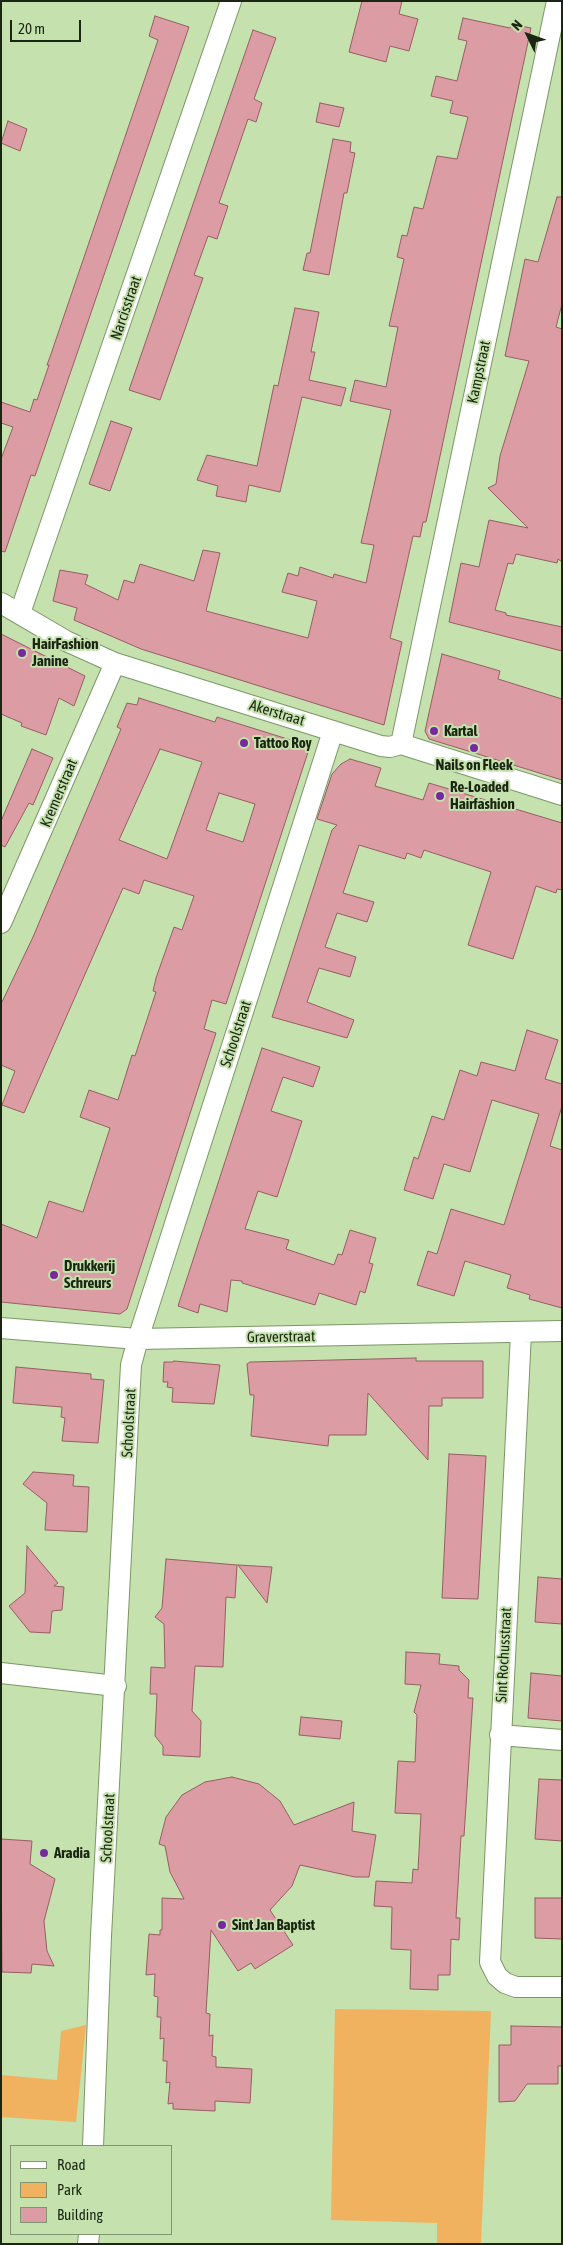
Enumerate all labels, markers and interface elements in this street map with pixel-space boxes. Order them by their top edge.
scale bar [12,10,84,42]
north arrow [503,10,553,60]
text: N [508,17,526,33]
text: 20 m [18,20,45,37]
street label: Narcisstraat [107,274,145,342]
street label: Kampstraat [464,339,494,405]
place label: HairFashion Janine [32,635,99,670]
marker: HairFashion Janine [16,647,28,659]
street label: Akerstraat [247,696,307,730]
place label: Kartal [444,722,478,740]
marker: Kartal [428,725,440,737]
place label: Tattoo Roy [254,734,312,752]
marker: Tattoo Roy [238,737,250,749]
marker: Nails on Fleek [468,742,480,754]
street label: Kremerstraat [37,756,81,830]
place label: Nails on Fleek [436,756,512,774]
place label: Re-Loaded Hairfashion [450,778,515,813]
marker: Re-Loaded Hairfashion [434,790,446,802]
street label: Schoolstraat [217,998,255,1070]
place label: Drukkerij Schreurs [64,1257,115,1292]
marker: Drukkerij Schreurs [48,1269,60,1281]
street label: Graverstraat [247,1327,315,1347]
street label: Schoolstraat [118,1388,140,1458]
street label: Sint Rochusstraat [493,1607,515,1703]
street label: Schoolstraat [97,1793,119,1863]
place label: Aradia [54,1844,90,1862]
marker: Aradia [38,1847,50,1859]
place label: Sint Jan Baptist [232,1916,315,1934]
marker: Sint Jan Baptist [216,1919,228,1931]
legend [10,2145,172,2235]
text: Road [57,2156,86,2173]
text: Park [57,2181,82,2198]
text: Building [57,2206,103,2223]

